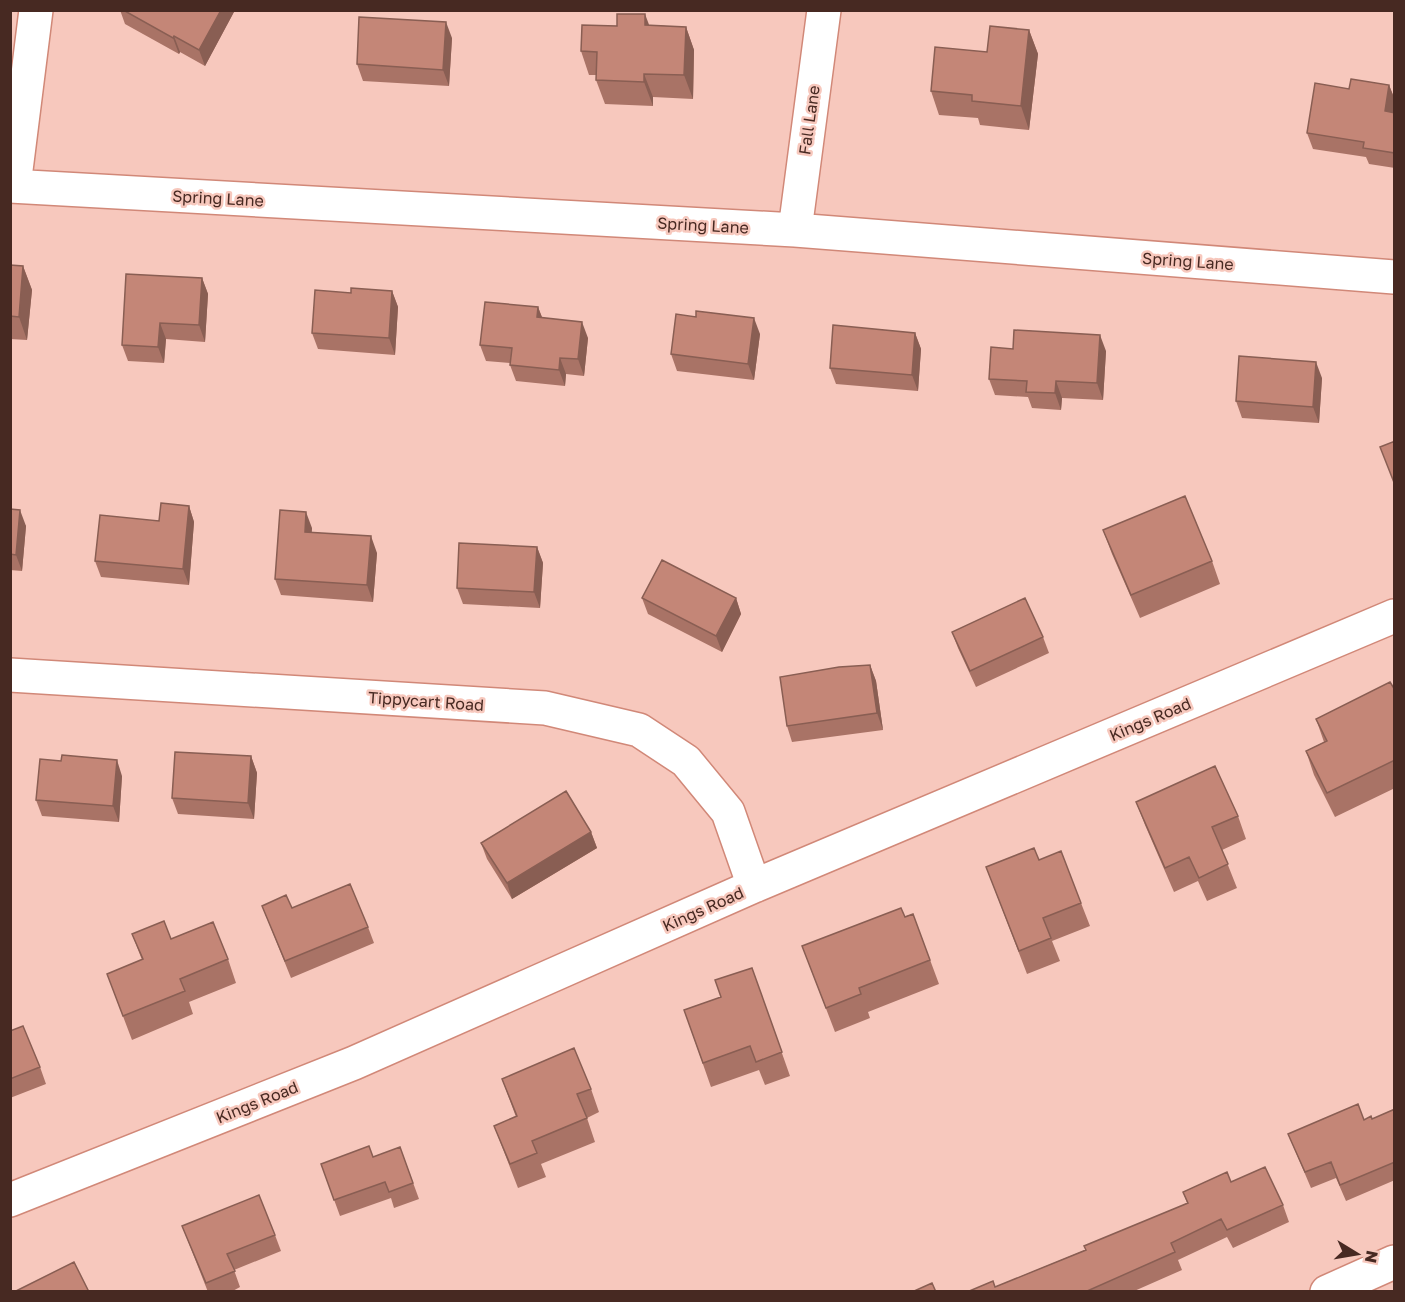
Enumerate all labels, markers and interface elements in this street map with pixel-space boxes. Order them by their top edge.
street label: Fall Lane [794,84,824,156]
street label: Spring Lane [172,186,264,210]
street label: Spring Lane [657,213,749,237]
street label: Spring Lane [1142,248,1234,274]
street label: Tippycart Road [367,687,485,715]
street label: Kings Road [1106,693,1194,745]
street label: Kings Road [659,882,747,936]
street label: Kings Road [213,1076,301,1128]
north arrow [1327,1224,1387,1284]
text: N [1361,1249,1383,1265]

